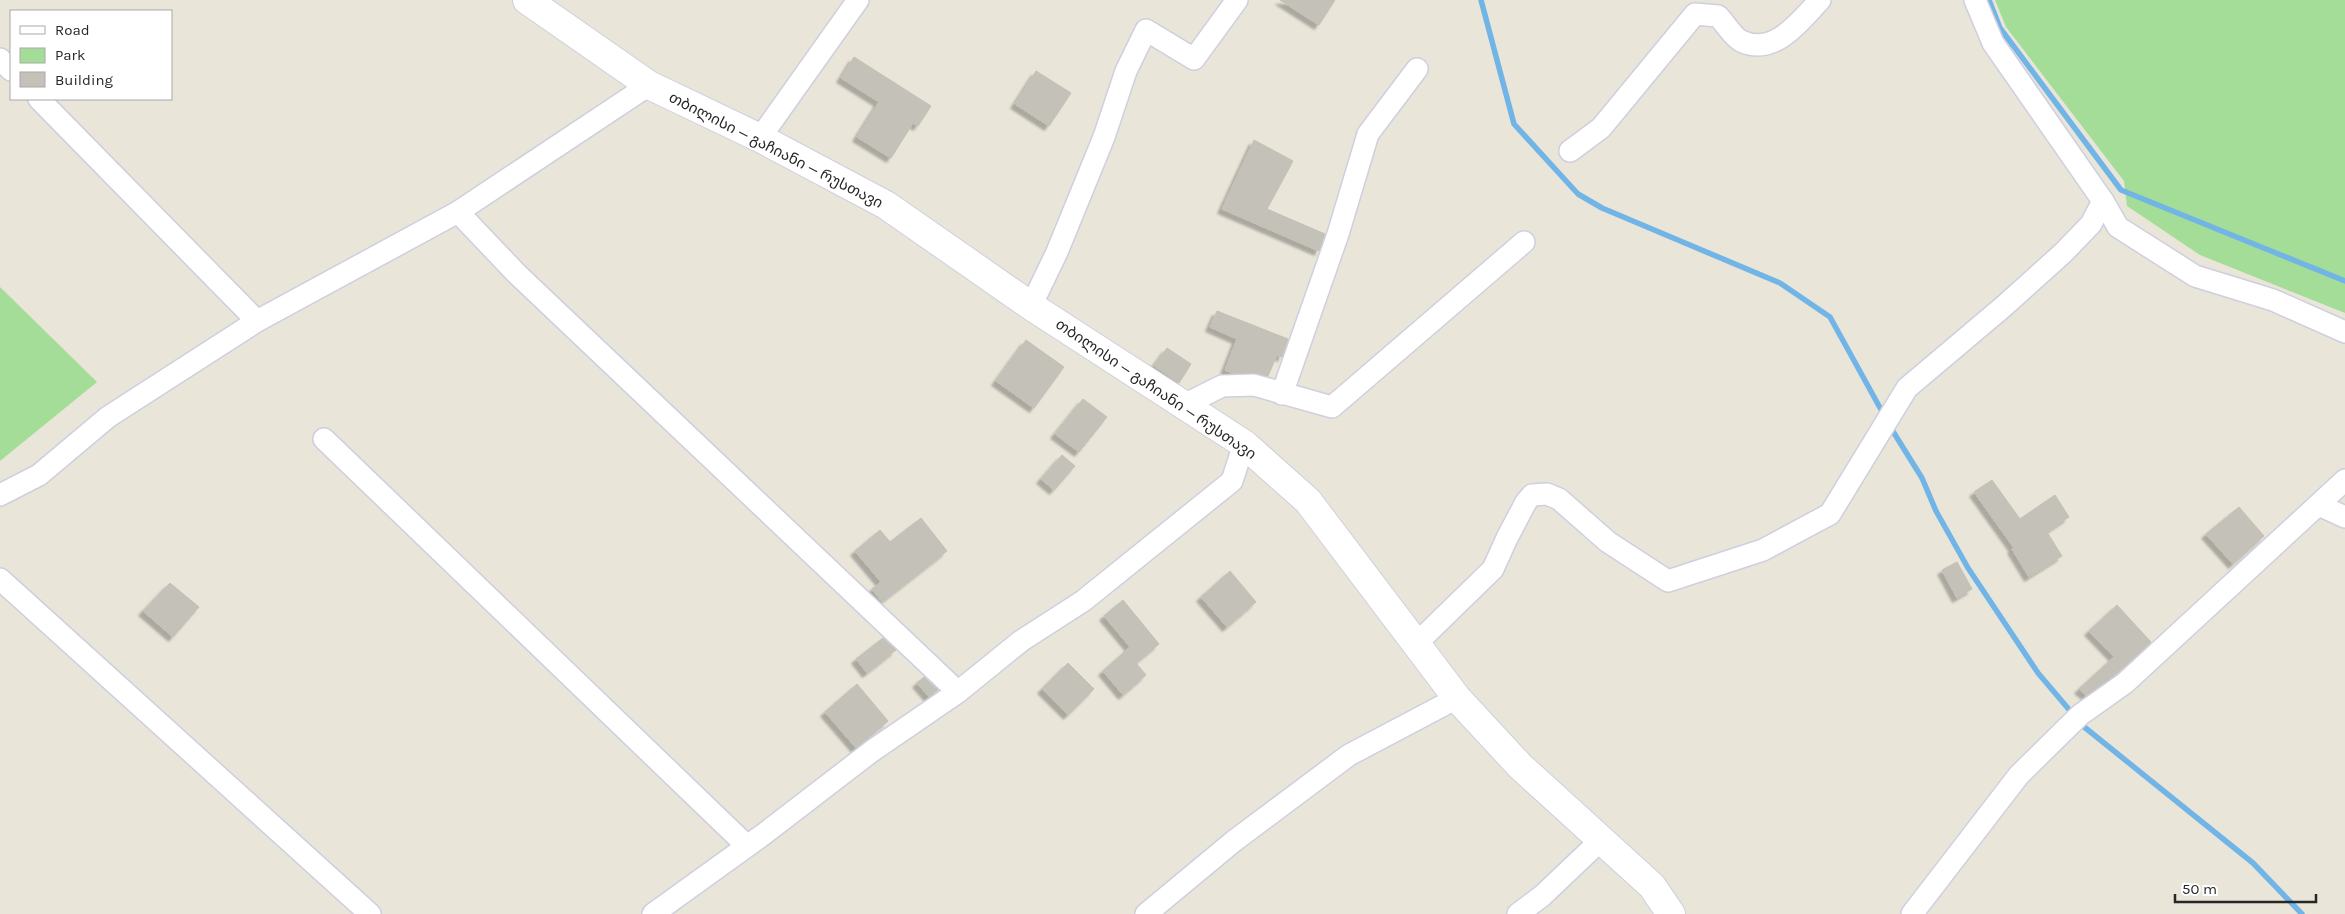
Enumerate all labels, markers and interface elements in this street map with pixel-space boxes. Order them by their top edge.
legend [10,10,172,100]
text: Road [55,21,90,39]
text: Park [55,46,85,64]
text: Building [55,71,113,89]
street label: თბილისი — გაჩიანი — რუსთავი [666,88,886,212]
street label: თბილისი — გაჩიანი — რუსთავი [1052,315,1260,463]
scale bar [2175,872,2316,904]
text: 50 m [2182,880,2217,898]

